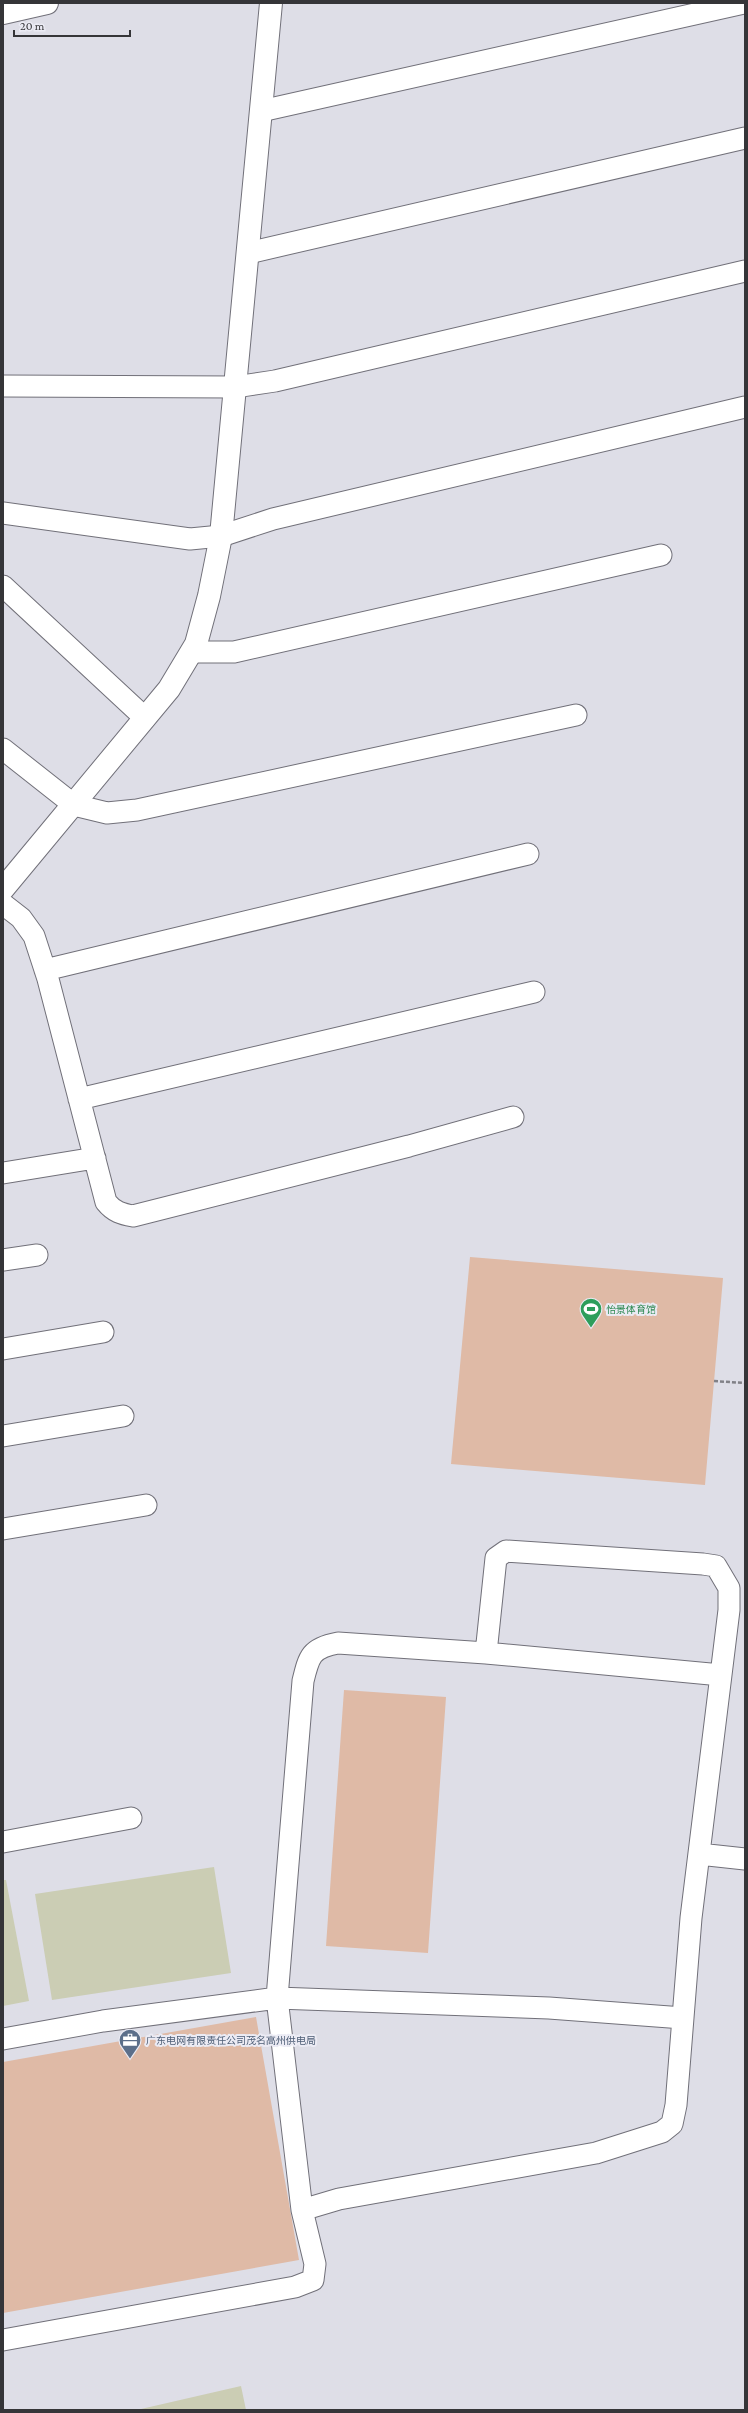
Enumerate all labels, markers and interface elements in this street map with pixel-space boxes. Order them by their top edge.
scale bar [14,12,130,38]
text: 20 m [20,19,45,33]
sports icon: 怡景体育馆 [578,1296,604,1329]
place label: 怡景体育馆 [606,1304,656,1315]
office icon: 广东电网有限责任公司茂名高州供电局 [117,2027,143,2060]
place label: 广东电网有限责任公司茂名高州供电局 [146,2035,316,2046]

